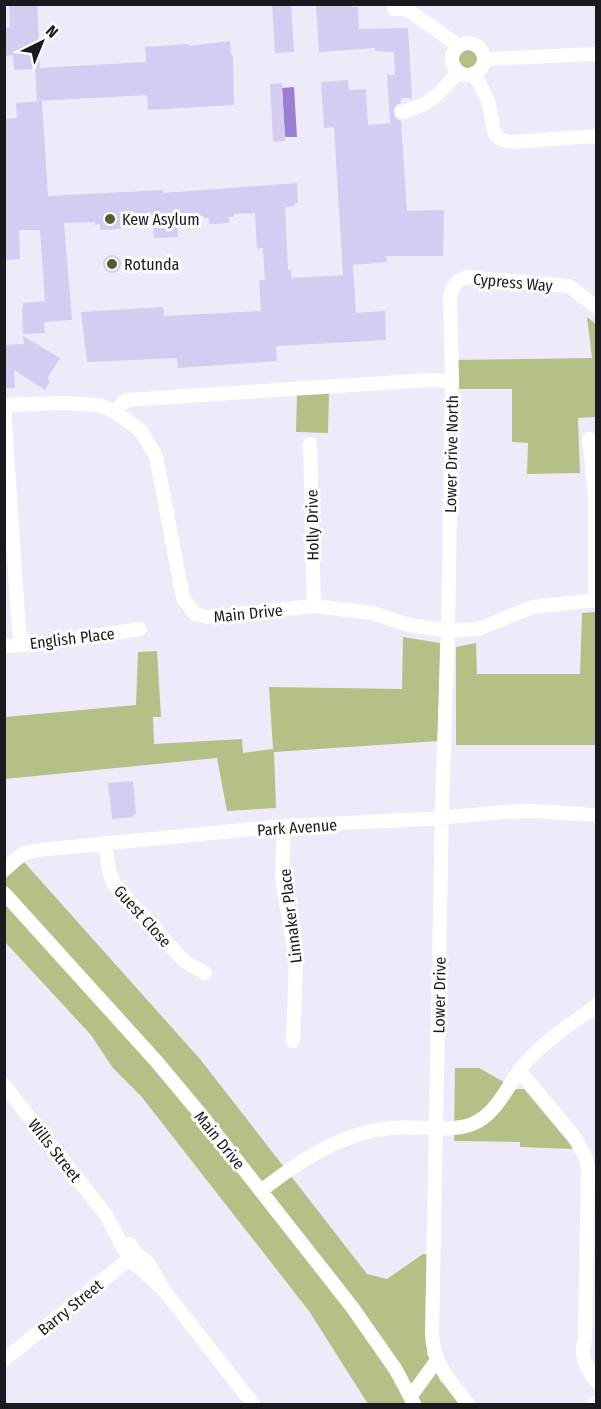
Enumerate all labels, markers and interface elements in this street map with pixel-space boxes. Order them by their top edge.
north arrow [12,12,72,72]
text: N [42,21,62,42]
place label: Kew Asylum [122,210,199,229]
marker: Kew Asylum [103,212,117,226]
place label: Rotunda [124,255,180,274]
marker: Rotunda [105,257,119,271]
street label: Cypress Way [473,270,554,296]
street label: Lower Drive North [441,395,462,513]
street label: Holly Drive [302,489,323,561]
street label: Main Drive [213,600,284,627]
street label: English Place [29,624,116,653]
street label: Park Avenue [256,815,338,840]
street label: Linnaker Place [275,868,306,964]
street label: Guest Close [110,882,175,951]
street label: Lower Drive [429,956,450,1034]
street label: Main Drive [190,1107,249,1173]
street label: Wills Street [24,1115,85,1186]
street label: Barry Street [34,1275,107,1339]

